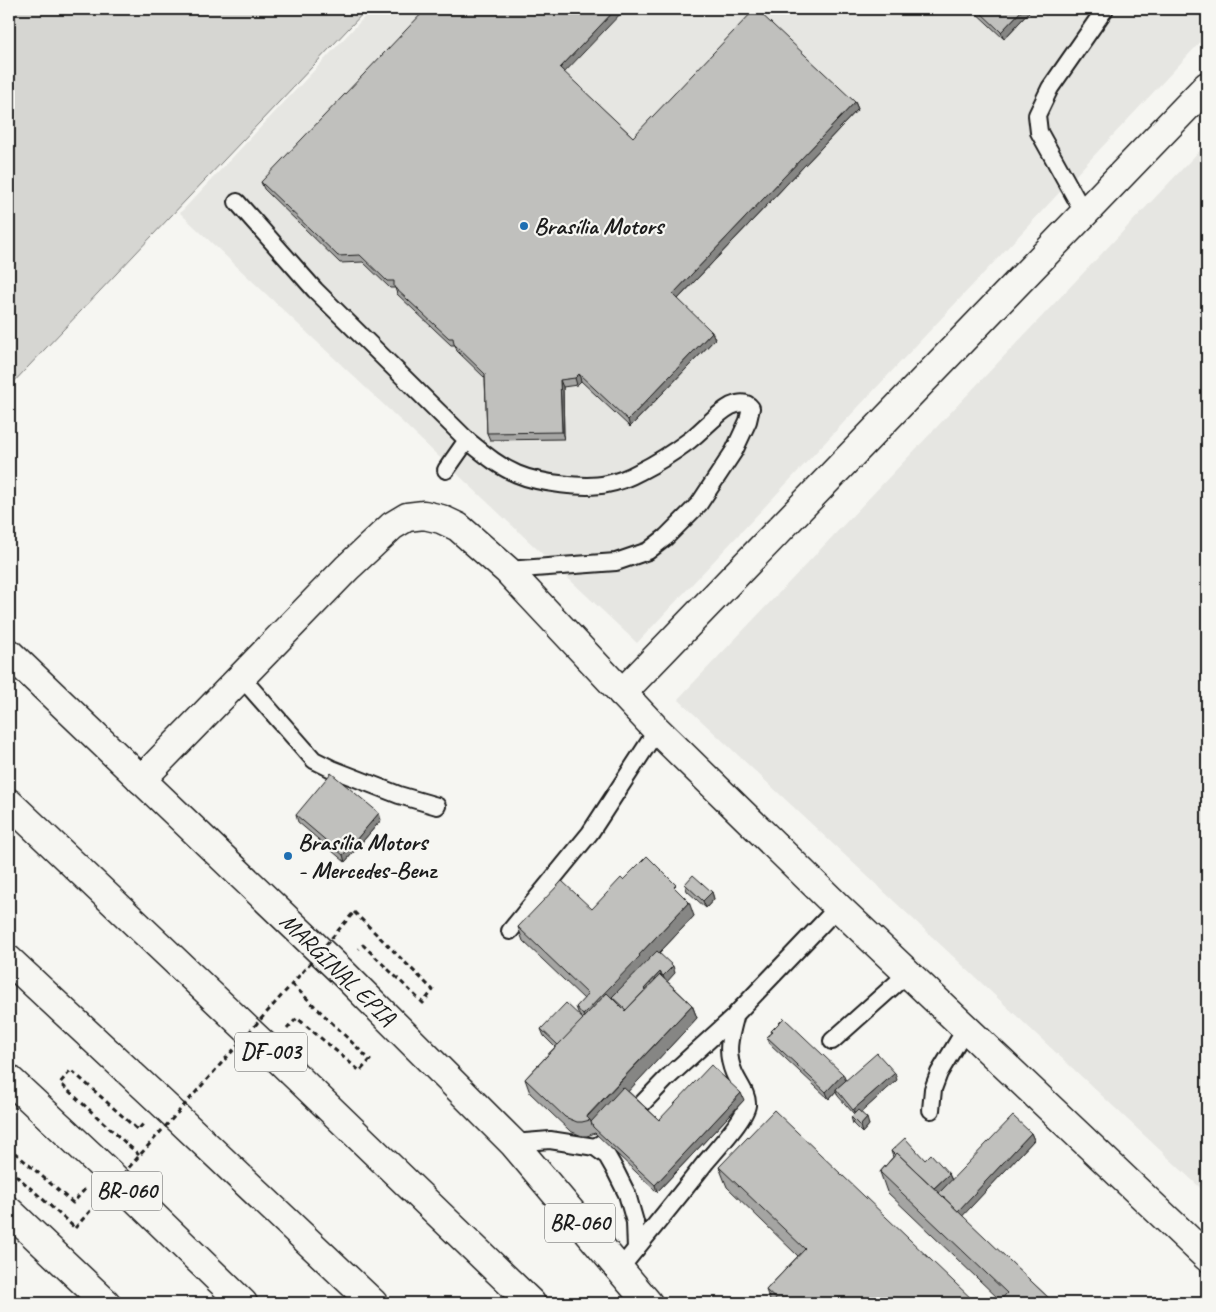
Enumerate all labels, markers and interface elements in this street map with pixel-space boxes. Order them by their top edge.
place label: Brasília Motors [534,211,666,241]
marker: Brasília Motors [518,220,530,232]
place label: Brasília Motors - Mercedes-Benz [298,827,438,885]
marker: Brasília Motors - Mercedes-Benz [282,850,294,862]
street label: MARGINAL EPIA [274,906,403,1033]
road number: DF-003 [235,1032,307,1072]
road number: BR-060 [92,1172,162,1210]
road number: BR-060 [545,1204,615,1242]

